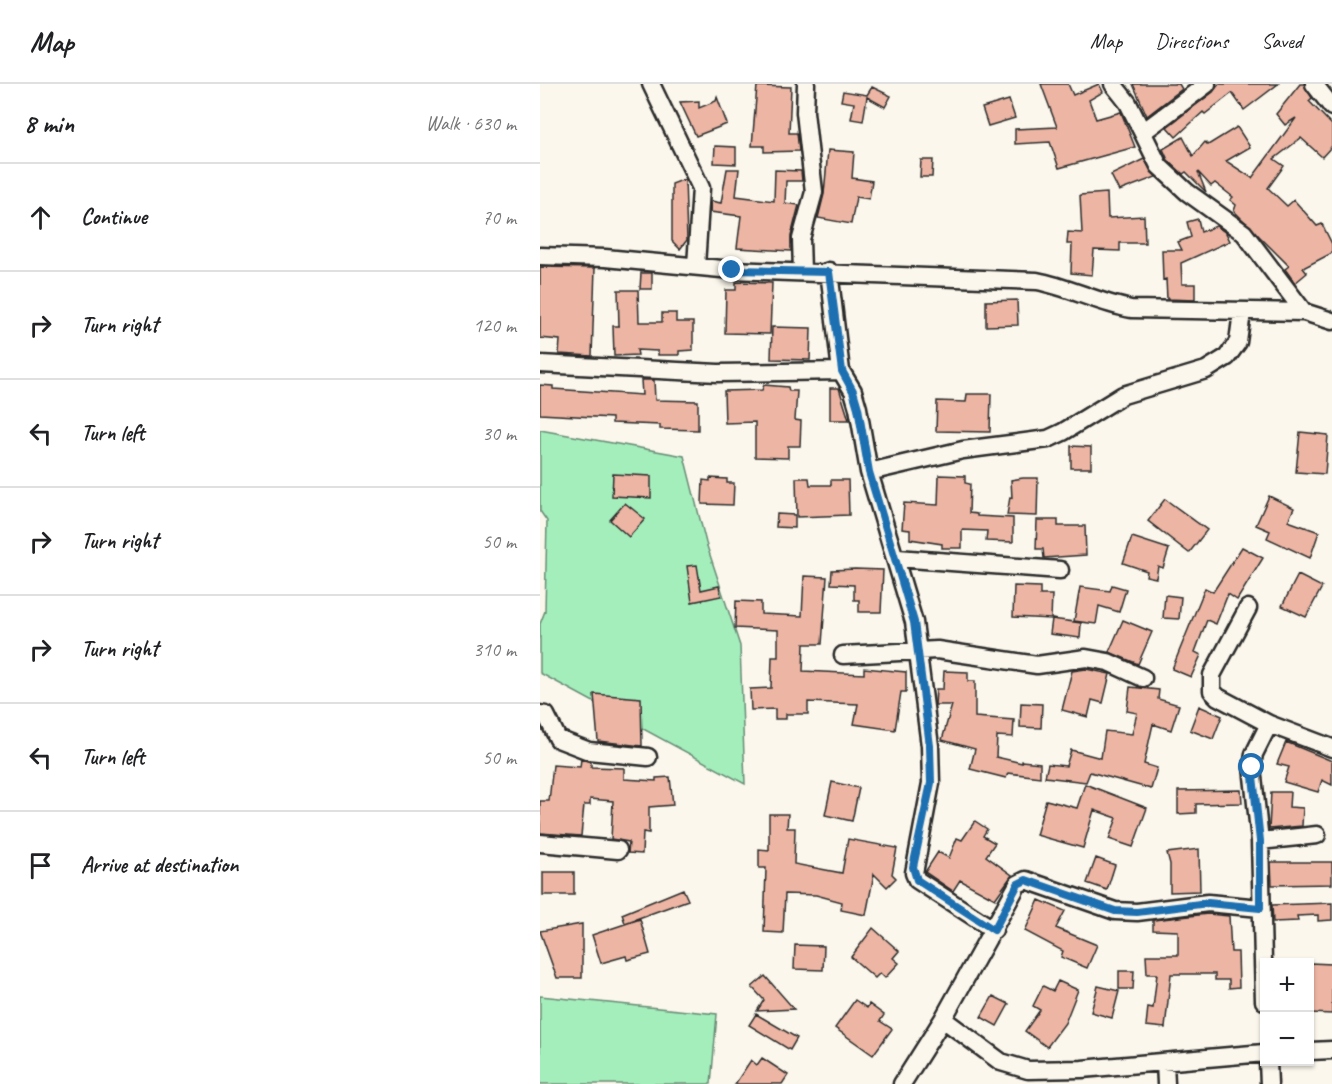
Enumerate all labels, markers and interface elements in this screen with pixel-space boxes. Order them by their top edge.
text: Map [30,24,73,59]
text: Map [1090,28,1122,54]
text: Directions [1155,28,1228,54]
text: Saved [1261,28,1302,54]
text: 8 min [24,107,74,140]
text: Walk · 630 m [426,111,516,136]
icon: ahead [24,201,57,234]
text: Continue [81,203,147,231]
text: 70 m [482,205,516,230]
route end [718,256,744,282]
icon: right [24,309,57,342]
text: Turn right [81,311,158,339]
text: 120 m [473,313,516,338]
icon: left [24,417,57,450]
text: Turn left [81,419,145,447]
text: 30 m [482,421,516,446]
icon: right [24,525,57,558]
text: Turn right [81,527,158,555]
text: 50 m [482,529,516,554]
icon: right [24,633,57,666]
text: Turn right [81,635,158,663]
text: 310 m [473,637,516,662]
icon: left [24,741,57,774]
text: Turn left [81,743,145,771]
text: 50 m [482,745,516,770]
route start [1238,753,1264,779]
icon: arrive [24,849,57,882]
text: Arrive at destination [81,851,238,879]
map controls [1260,958,1314,1066]
button: + [1260,958,1314,1012]
button: − [1260,1012,1314,1066]

